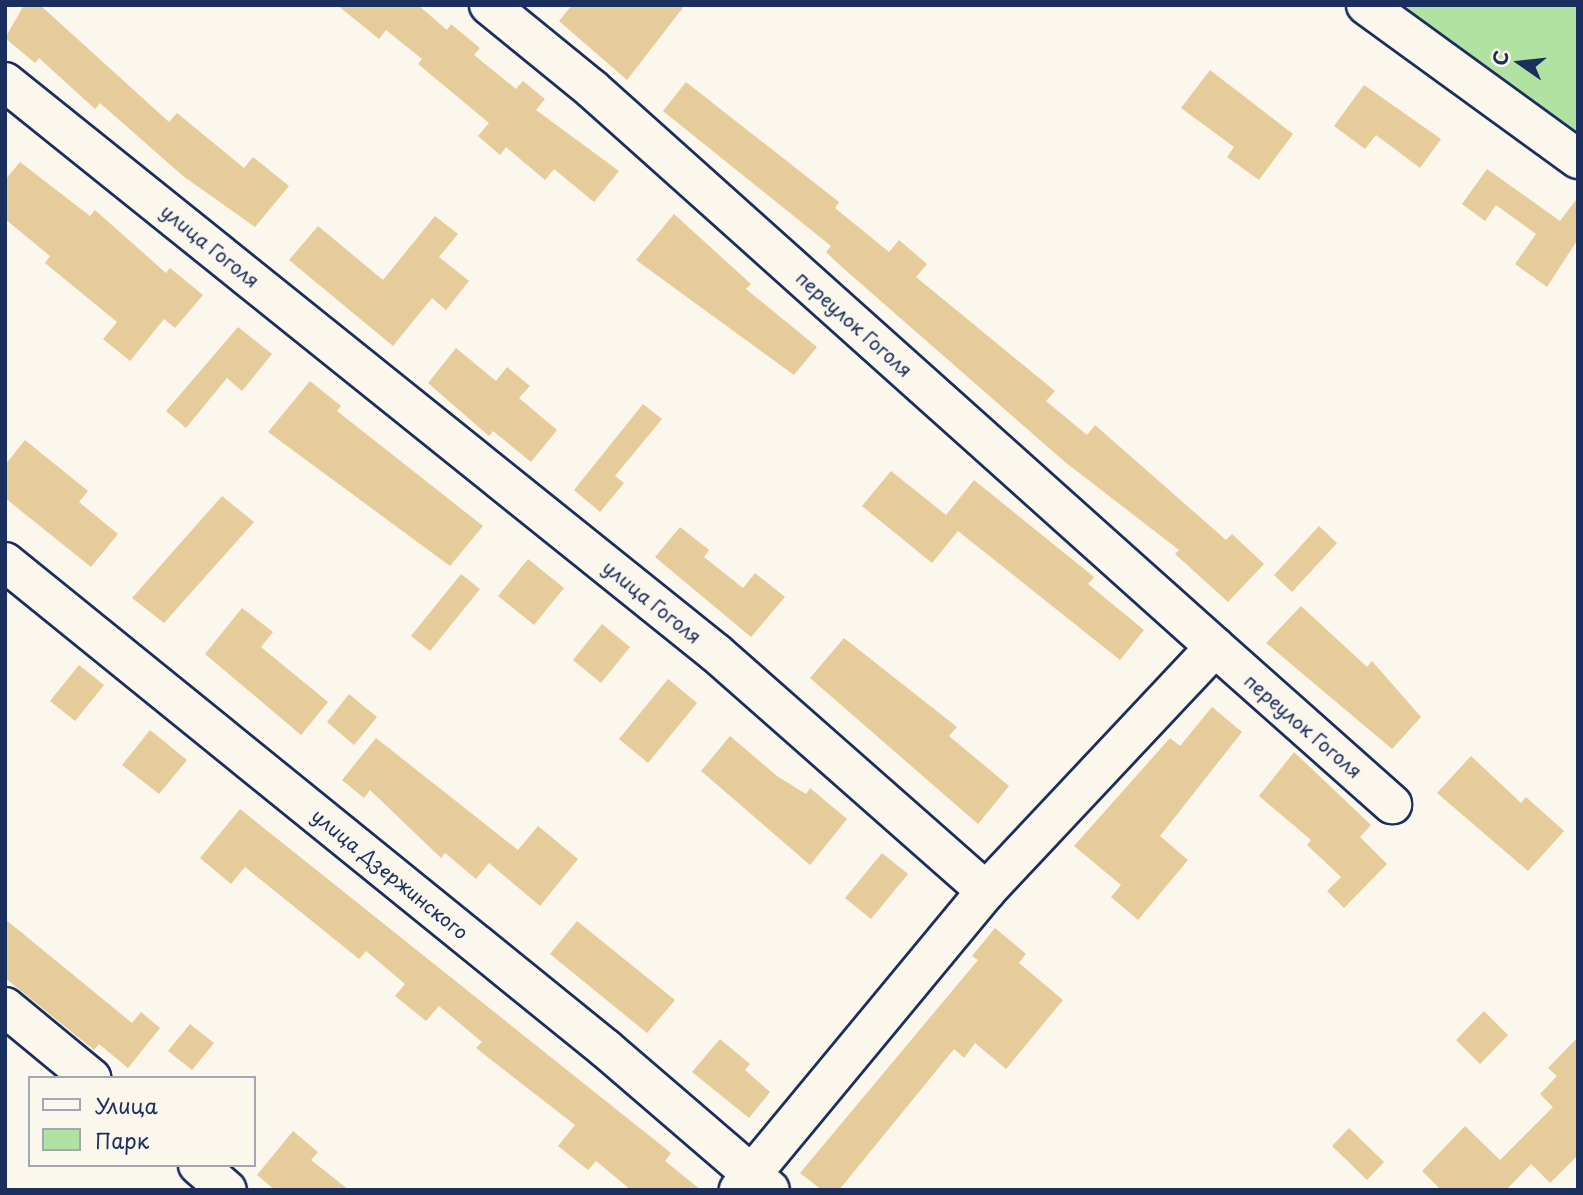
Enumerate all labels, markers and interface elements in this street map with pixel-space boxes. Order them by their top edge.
north arrow [1485,28,1555,98]
text: С [1484,48,1515,68]
street label: улица Гоголя [156,199,264,293]
street label: переулок Гоголя [791,266,917,382]
street label: улица Гоголя [598,555,706,649]
street label: переулок Гоголя [1239,669,1367,783]
street label: улица Дзержинского [307,804,473,944]
legend [28,1076,256,1167]
text: Улица [95,1089,158,1121]
text: Парк [95,1124,149,1156]

